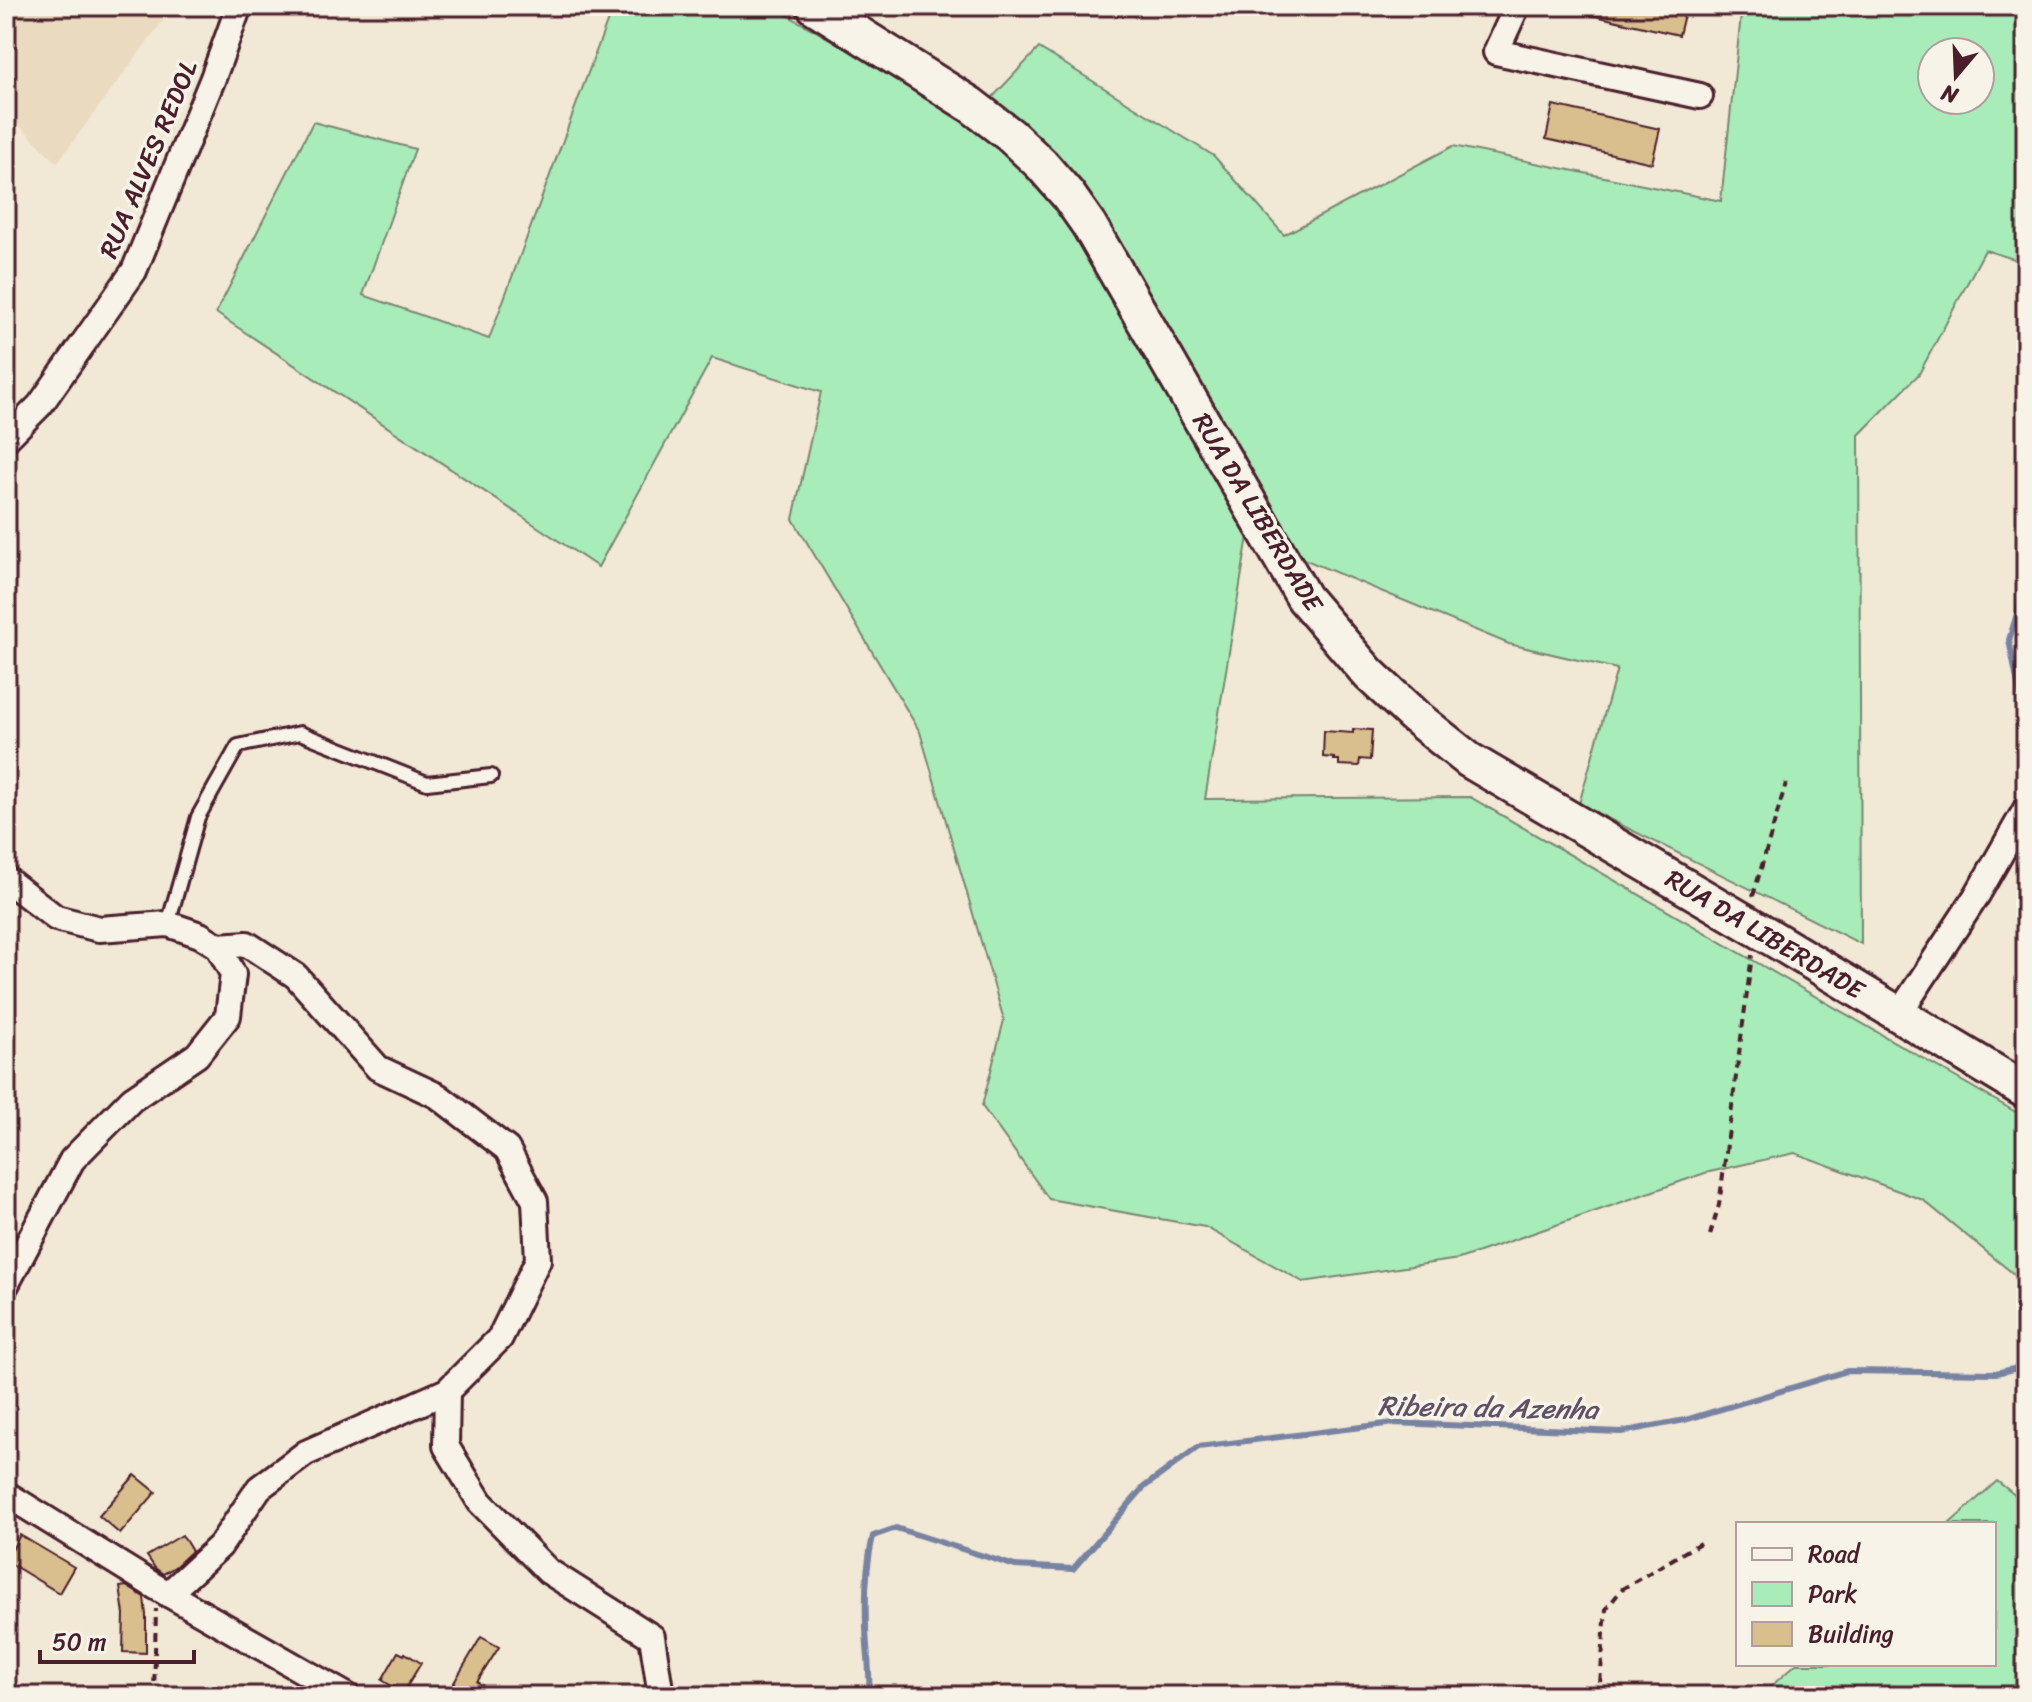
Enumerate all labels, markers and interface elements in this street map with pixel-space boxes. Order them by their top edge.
north arrow [1916,36,1996,116]
street label: RUA ALVES REDOL [85,53,211,265]
text: N [1935,73,1964,116]
street label: RUA DA LIBERDADE [1180,403,1337,622]
street label: RUA DA LIBERDADE [1656,856,1875,1013]
water label: Ribeira da Azenha [1378,1381,1600,1434]
legend [1736,1522,1996,1666]
text: Road [1808,1533,1862,1575]
text: Park [1808,1573,1857,1615]
text: Building [1808,1613,1894,1655]
scale bar [40,1614,194,1664]
text: 50 m [52,1621,107,1663]

